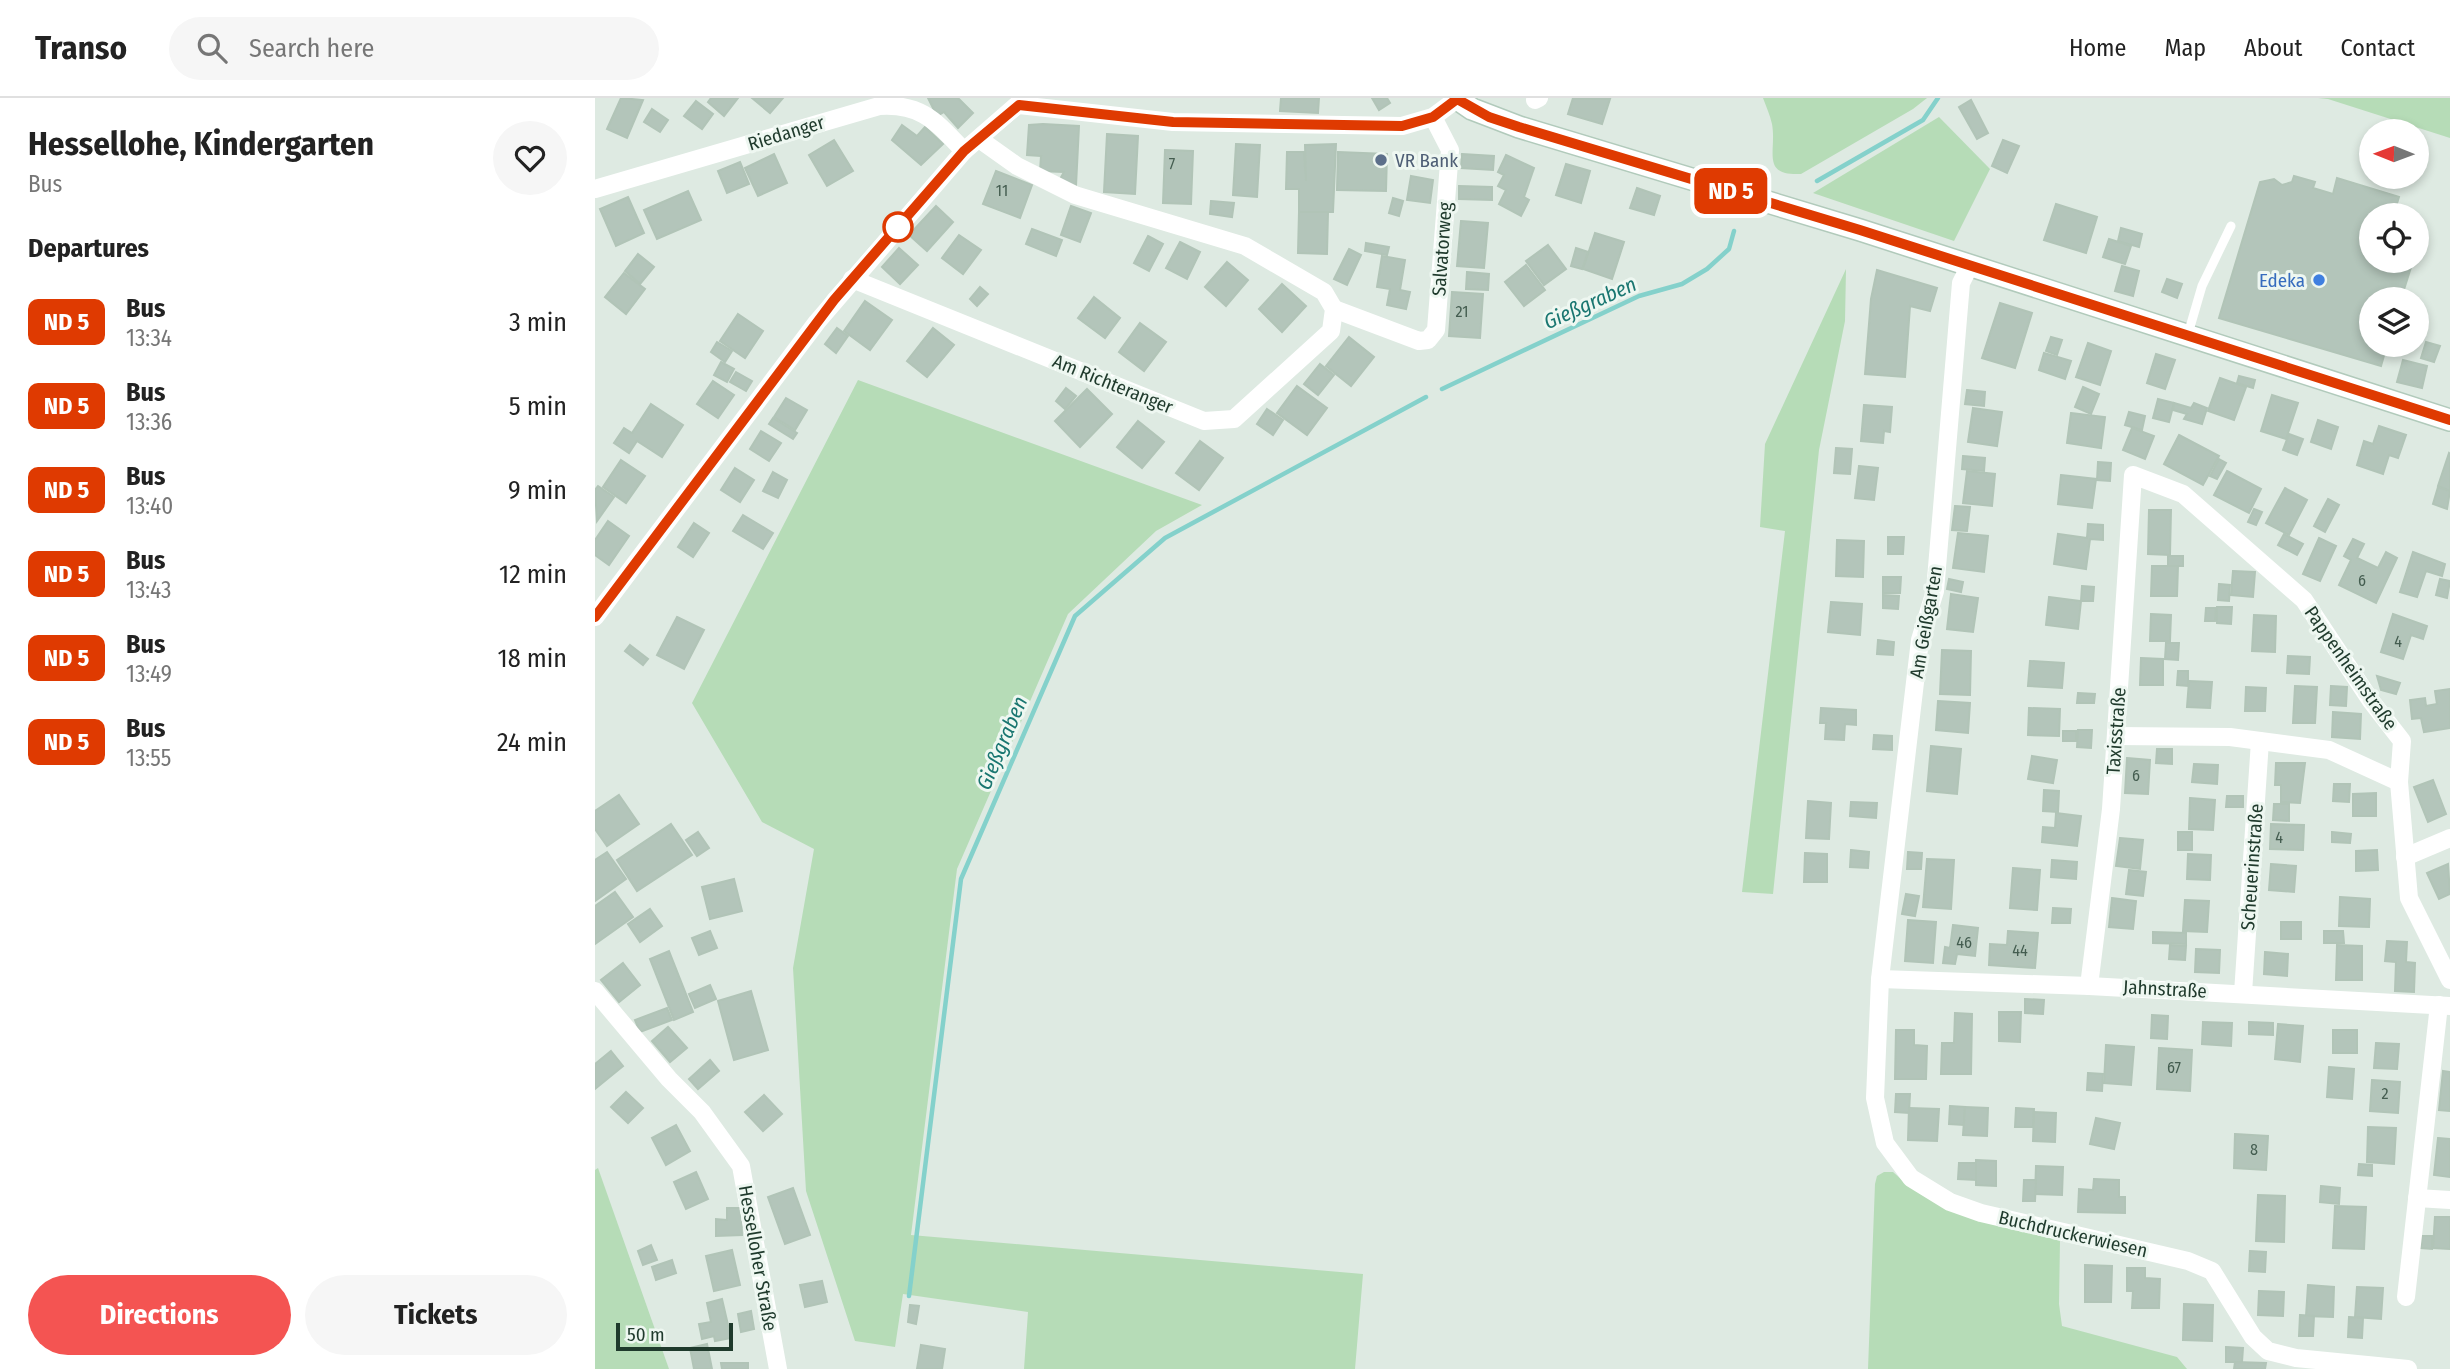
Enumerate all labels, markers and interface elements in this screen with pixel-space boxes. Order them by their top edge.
search box [169,17,659,80]
text: Transo [35,28,127,68]
icon: search [193,29,231,67]
text: Search here [249,33,374,64]
text: Home [2069,34,2126,62]
text: Map [2164,34,2206,62]
text: About [2244,34,2302,62]
text: Contact [2340,34,2415,62]
street label: Riedanger [745,110,827,156]
north arrow [2359,119,2429,189]
map controls [2359,119,2429,357]
button: heart [493,121,567,195]
text: Hessellohe, Kindergarten [28,124,374,164]
place label: VR Bank [1395,149,1458,172]
marker: VR Bank [1373,152,1389,168]
house number: 7 [1169,154,1176,173]
line badge: ND 5 [1682,168,1780,214]
text: Bus [28,170,62,198]
text: ND 5 [1708,177,1754,205]
house number: 11 [996,181,1008,200]
street label: Salvatorweg [1427,201,1457,297]
button: locate [2359,203,2429,273]
unlabelled marker [883,212,913,242]
text: Departures [28,233,149,264]
place label: Edeka [2259,269,2305,292]
water label: Gießgraben [1540,271,1640,335]
marker: Edeka [2311,272,2327,288]
button: layers [2359,287,2429,357]
text: Bus [126,293,165,324]
house number: 21 [1456,302,1468,321]
text: 3 min [509,307,567,338]
text: ND 5 [44,308,89,336]
text: 13:34 [126,324,172,352]
street label: Am Richteranger [1049,349,1177,419]
text: Bus [126,377,165,408]
text: 5 min [509,391,567,422]
text: ND 5 [44,392,89,420]
text: 13:36 [126,408,172,436]
text: Bus [126,461,165,492]
text: 9 min [508,475,567,506]
text: ND 5 [44,476,89,504]
text: 13:40 [126,492,173,520]
text: Bus [126,545,165,576]
text: 12 min [499,559,567,590]
text: ND 5 [44,560,89,588]
street label: Am Geißgarten [1905,564,1947,680]
house number: 6 [2358,571,2366,590]
text: 13:43 [126,576,171,604]
street label: Pappenheimstraße [2300,602,2402,734]
text: Bus [126,629,165,660]
house number: 4 [2394,632,2402,651]
text: 18 min [498,643,567,674]
text: ND 5 [44,644,89,672]
text: 13:49 [126,660,172,688]
street label: Taxisstraße [2101,687,2131,775]
water label: Gießgraben [971,692,1033,794]
text: Bus [126,713,165,744]
text: 24 min [497,727,567,758]
text: ND 5 [44,728,89,756]
text: 13:55 [126,744,171,772]
house number: 6 [2132,766,2140,785]
street label: Scheuerinstraße [2236,803,2268,931]
house number: 4 [2275,828,2283,847]
house number: 46 [1956,933,1972,952]
house number: 44 [2012,941,2028,960]
street label: Jahnstraße [2123,975,2207,1003]
house number: 67 [2167,1058,2182,1077]
house number: 2 [2381,1084,2389,1103]
house number: 8 [2250,1140,2258,1159]
street label: Hesselloher Straße [734,1183,782,1333]
street label: Buchdruckerwiesen [1996,1206,2150,1262]
button: Directions [28,1275,291,1355]
button: Tickets [305,1275,567,1355]
scale bar [616,1320,733,1352]
text: 50 m [627,1323,665,1346]

